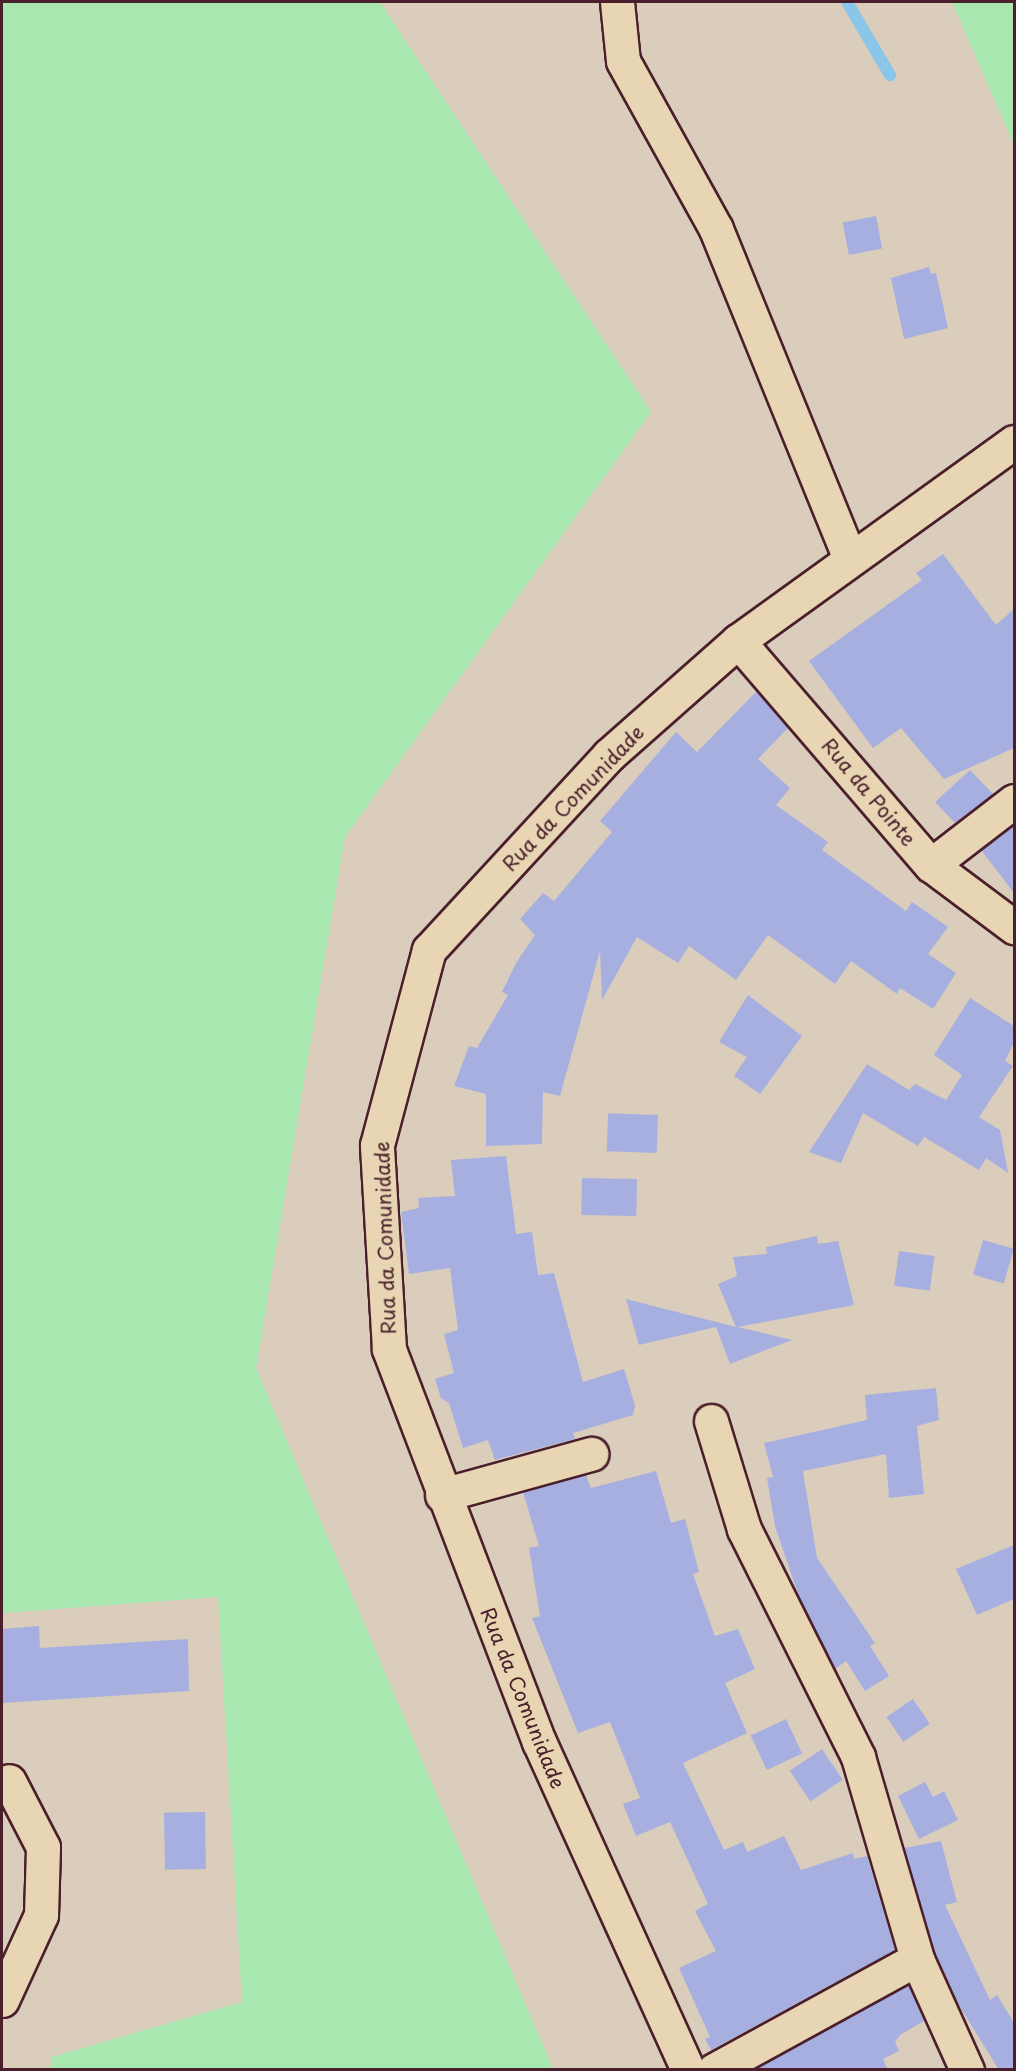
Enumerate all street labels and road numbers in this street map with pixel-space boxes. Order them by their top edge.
street label: Rua da Comunidade [497,720,649,876]
street label: Rua da Pointe [816,733,922,851]
street label: Rua da Comunidade [370,1140,400,1336]
street label: Rua da Comunidade [475,1603,571,1793]

